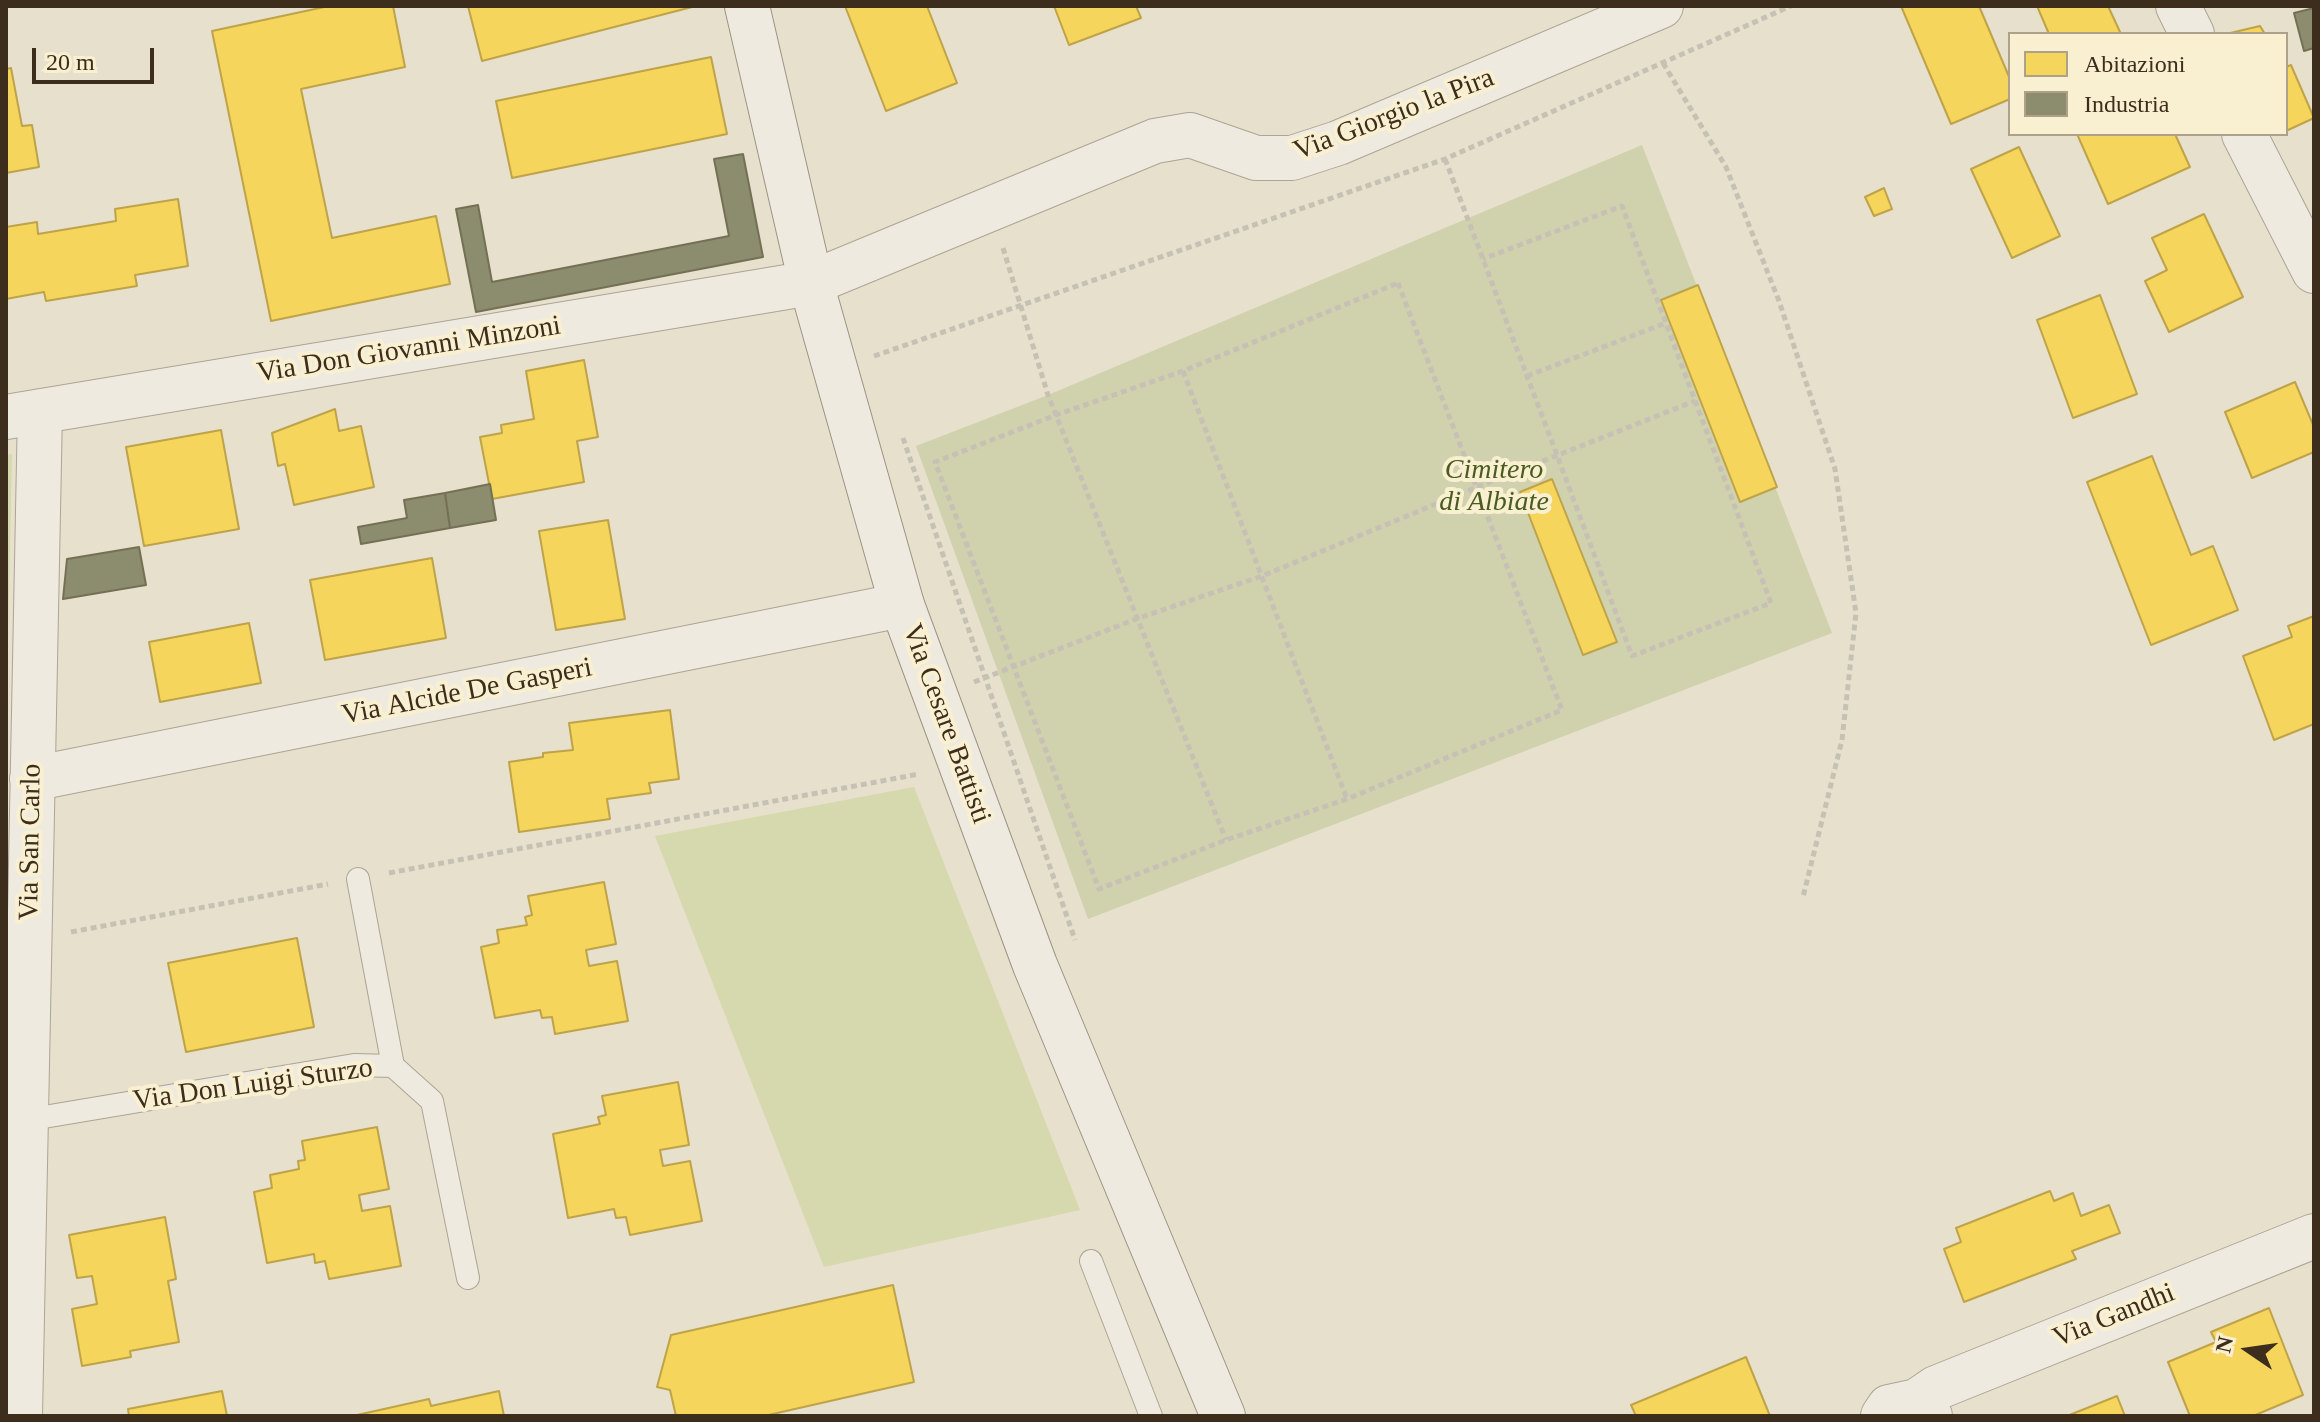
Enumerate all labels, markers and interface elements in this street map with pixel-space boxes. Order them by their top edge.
scale bar [36,32,158,82]
legend [2008,32,2288,136]
text: 20 m [46,49,95,75]
text: Abitazioni [2084,51,2185,77]
street label: Via Giorgio la Pira [1289,61,1499,169]
text: Industria [2084,91,2169,117]
street label: Via Don Giovanni Minzoni [255,309,563,391]
park label: Cimitero di Albiate [1439,454,1549,520]
street label: Via Cesare Battisti [894,620,998,828]
street label: Via Alcide De Gasperi [339,651,595,733]
street label: Via San Carlo [13,763,49,921]
street label: Via Don Luigi Sturzo [131,1052,375,1118]
street label: Via Gandhi [2048,1276,2180,1356]
north arrow [2208,1310,2288,1390]
text: N [2210,1334,2238,1355]

